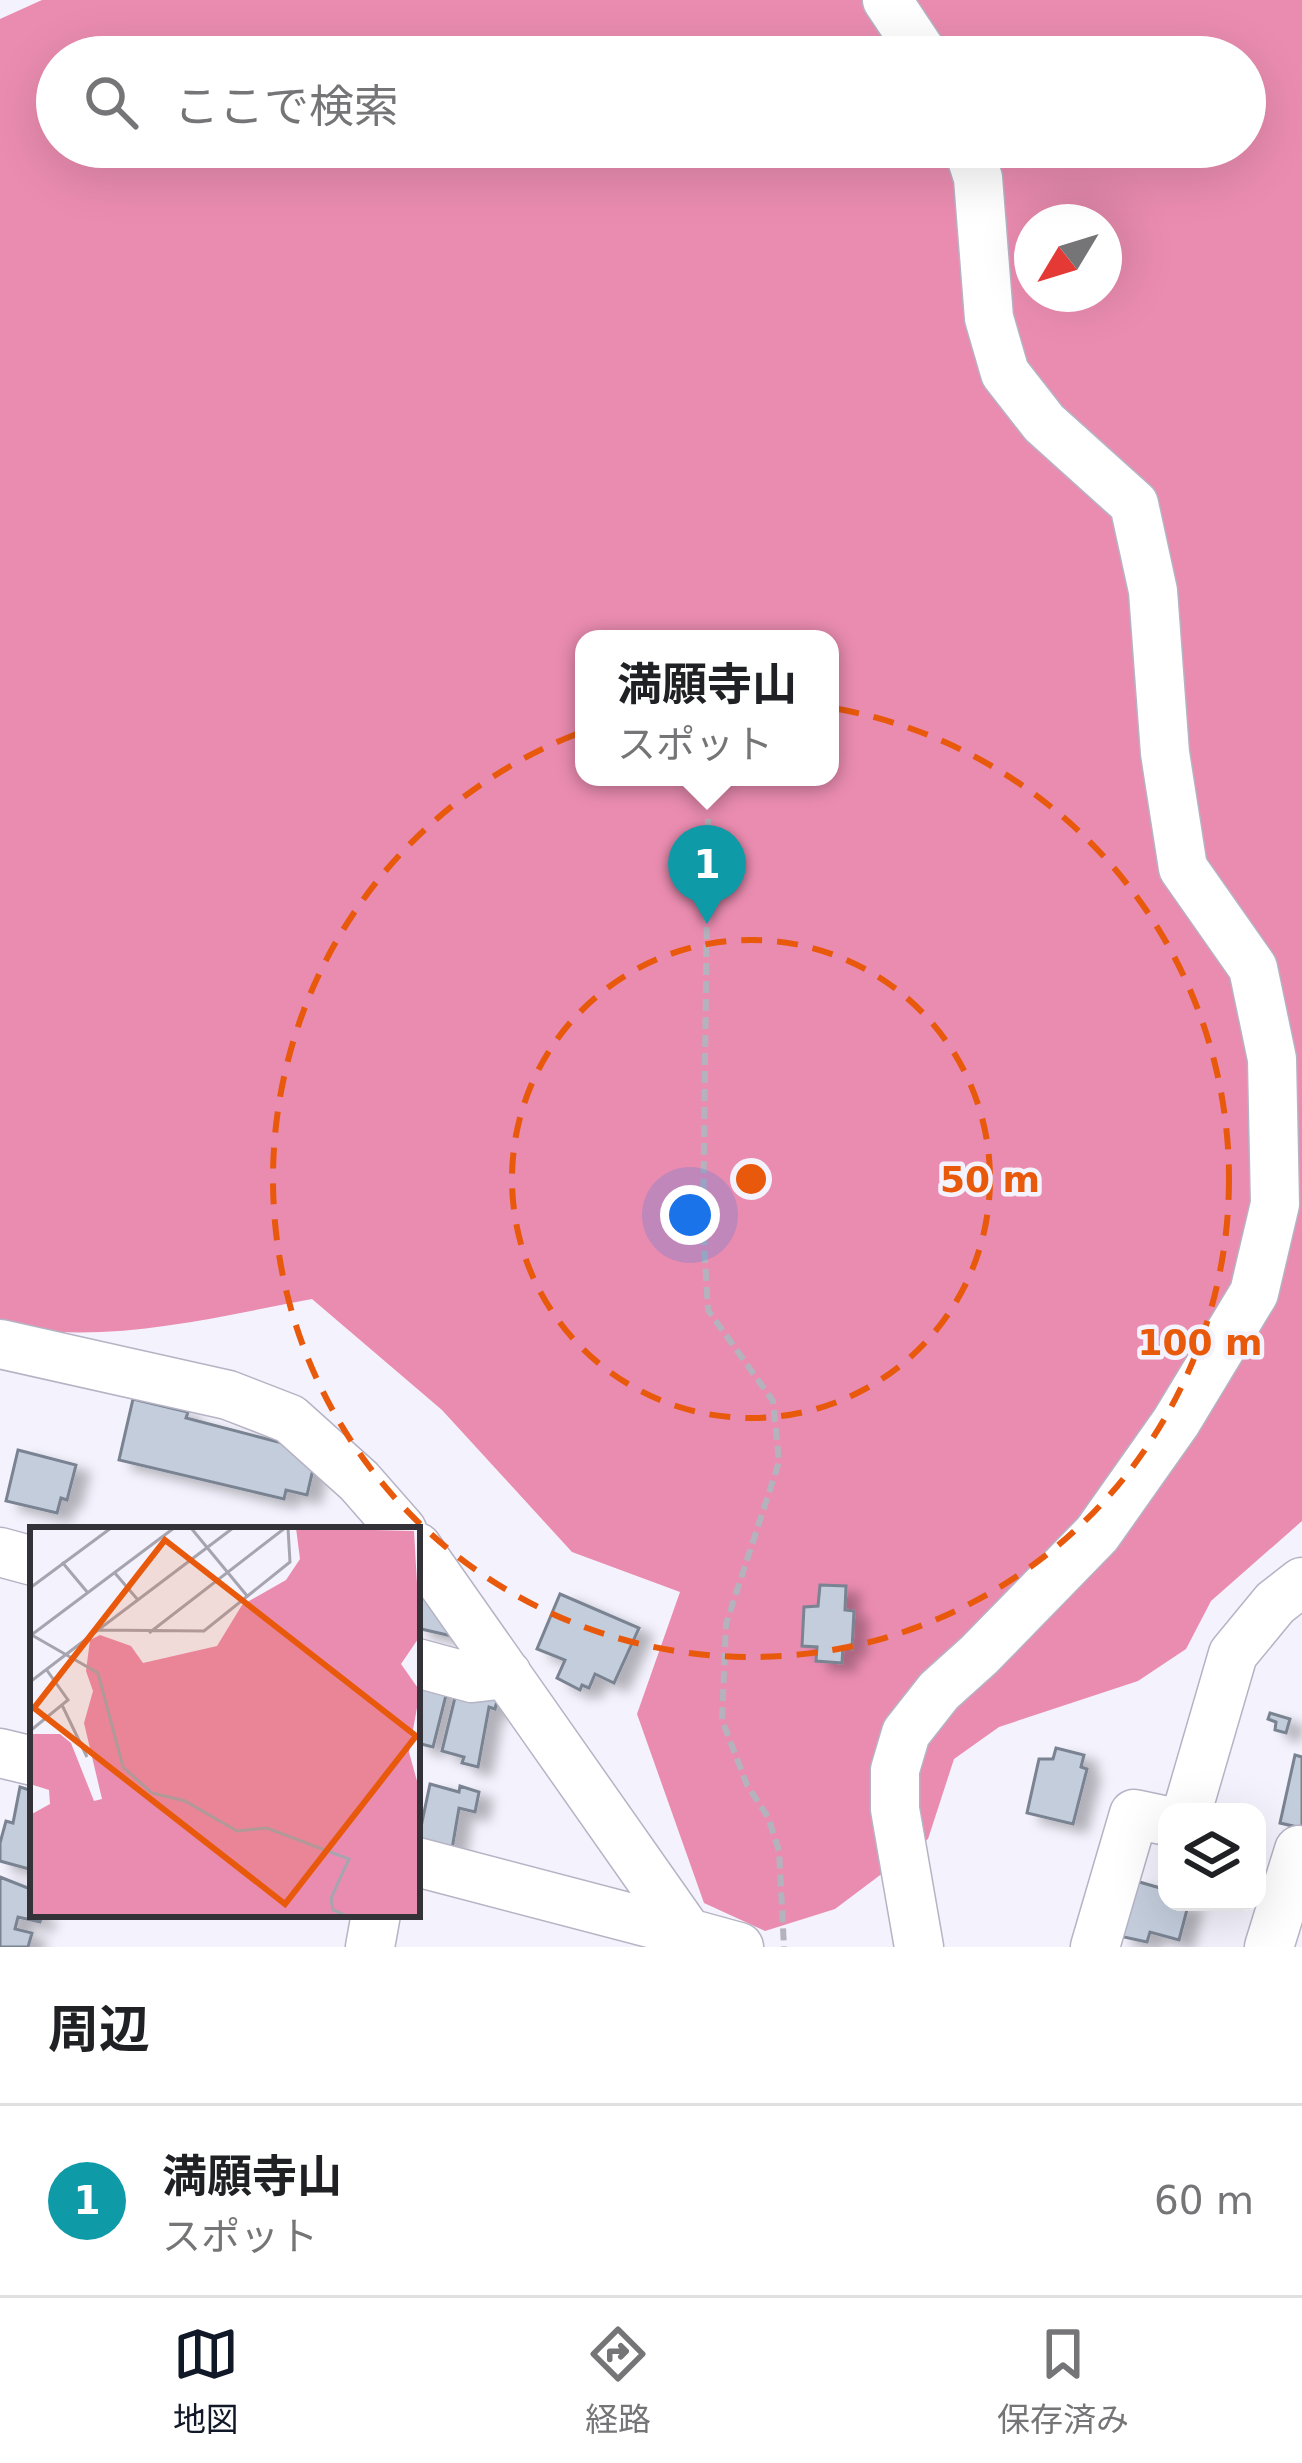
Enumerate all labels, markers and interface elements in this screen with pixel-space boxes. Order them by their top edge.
search box [36,36,1266,168]
icon: search [78,69,144,135]
text: ここで検索 [174,80,399,133]
north arrow [1014,204,1122,312]
popup [575,630,839,786]
text: 満願寺山 [617,658,797,711]
text: スポット [617,722,773,767]
pin: 1 [668,825,746,924]
centre of rings [730,1158,772,1200]
text: 50 m [940,1159,1040,1200]
your location [660,1185,720,1245]
text: 100 m [1137,1322,1263,1363]
inset map [30,1527,420,1917]
map controls [1158,1803,1266,1911]
button: layers [1158,1803,1266,1911]
text: 周辺 [48,2000,150,2059]
text: 満願寺山 [162,2150,342,2203]
text: 1 [73,2178,101,2223]
text: 60 m [1154,2178,1254,2223]
text: スポット [162,2214,318,2259]
tab: 地図 [173,2321,239,2441]
tab: 経路 [585,2321,651,2441]
tab: 保存済み [997,2321,1129,2441]

